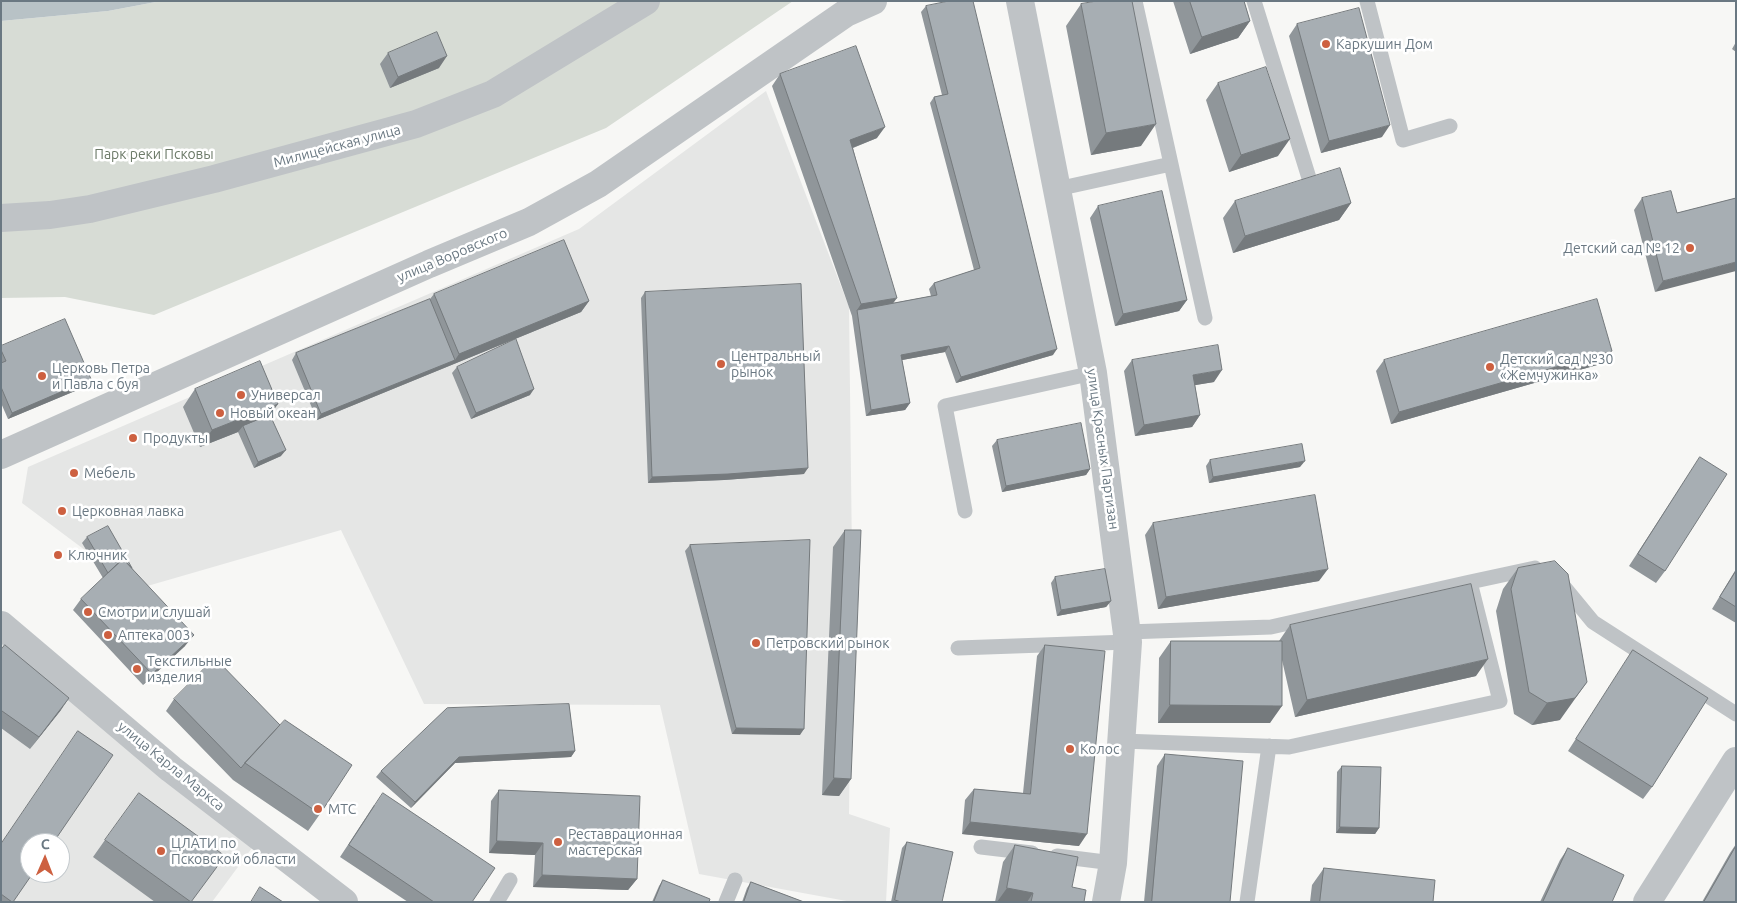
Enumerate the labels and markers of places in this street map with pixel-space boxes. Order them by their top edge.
place label: Каркушин Дом [1336,36,1433,52]
marker: Каркушин Дом [1320,38,1332,50]
place label: Детский сад № 12 [1563,240,1680,256]
marker: Детский сад № 12 [1684,242,1696,254]
place label: Центральный рынок [731,348,821,381]
place label: Детский сад №30 «Жемчужинка» [1500,351,1614,384]
marker: Центральный рынок [715,358,727,370]
place label: Церковь Петра и Павла с буя [52,360,150,392]
marker: Детский сад №30 «Жемчужинка» [1484,361,1496,373]
marker: Церковь Петра и Павла с буя [36,370,48,382]
place label: Универсал [251,387,321,403]
marker: Универсал [235,389,247,401]
place label: Новый океан [230,405,316,421]
marker: Новый океан [214,407,226,419]
place label: Продукты [143,430,208,446]
marker: Продукты [127,432,139,444]
place label: Мебель [84,465,135,481]
marker: Мебель [68,467,80,479]
place label: Церковная лавка [72,503,184,519]
marker: Церковная лавка [56,505,68,517]
place label: Ключник [68,547,127,563]
marker: Ключник [52,549,64,561]
place label: Смотри и слушай [98,604,211,620]
marker: Смотри и слушай [82,606,94,618]
place label: Аптека 003 [118,627,190,643]
marker: Аптека 003 [102,629,114,641]
place label: Петровский рынок [766,635,889,651]
marker: Петровский рынок [750,637,762,649]
place label: Текстильные изделия [147,653,232,686]
marker: Текстильные изделия [131,663,143,675]
place label: Колос [1080,741,1119,757]
marker: Колос [1064,743,1076,755]
place label: МТС [328,801,356,817]
marker: МТС [312,803,324,815]
place label: Реставрационная мастерская [568,826,683,859]
place label: ЦЛАТИ по Псковской области [171,835,296,868]
marker: Реставрационная мастерская [552,836,564,848]
marker: ЦЛАТИ по Псковской области [155,845,167,857]

